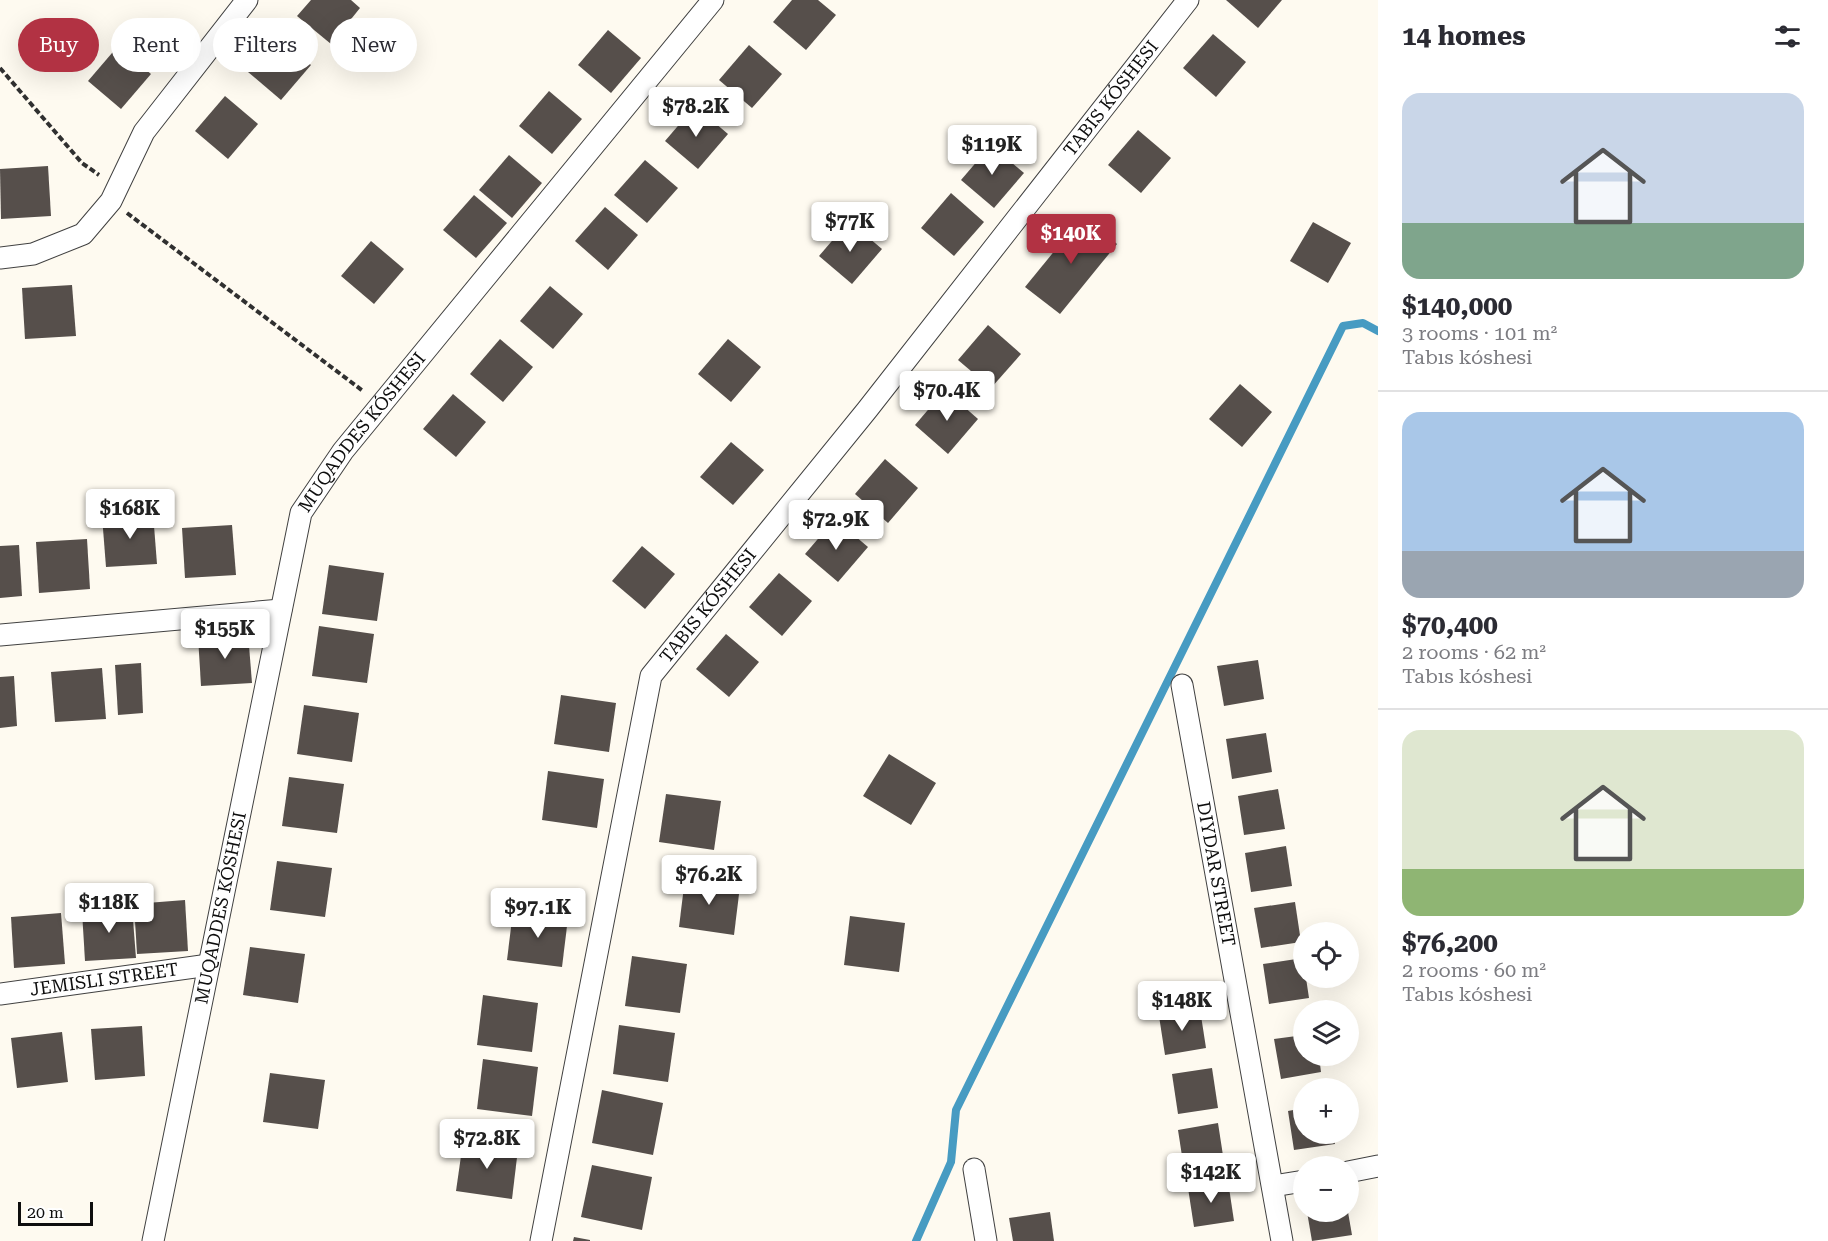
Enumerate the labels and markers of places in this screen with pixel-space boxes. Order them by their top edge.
pin: $78.2K [647,87,745,138]
pin: $119K [950,125,1034,176]
pin: $77K [814,202,886,253]
pin: $140K [1029,214,1113,265]
pin: $70.4K [898,371,996,422]
pin: $168K [88,489,172,540]
pin: $72.9K [787,500,885,551]
pin: $155K [183,609,267,660]
pin: $76.2K [660,855,758,906]
pin: $118K [67,883,151,934]
pin: $97.1K [489,888,587,939]
pin: $148K [1140,981,1224,1032]
pin: $72.8K [438,1119,536,1170]
pin: $142K [1169,1153,1253,1204]

